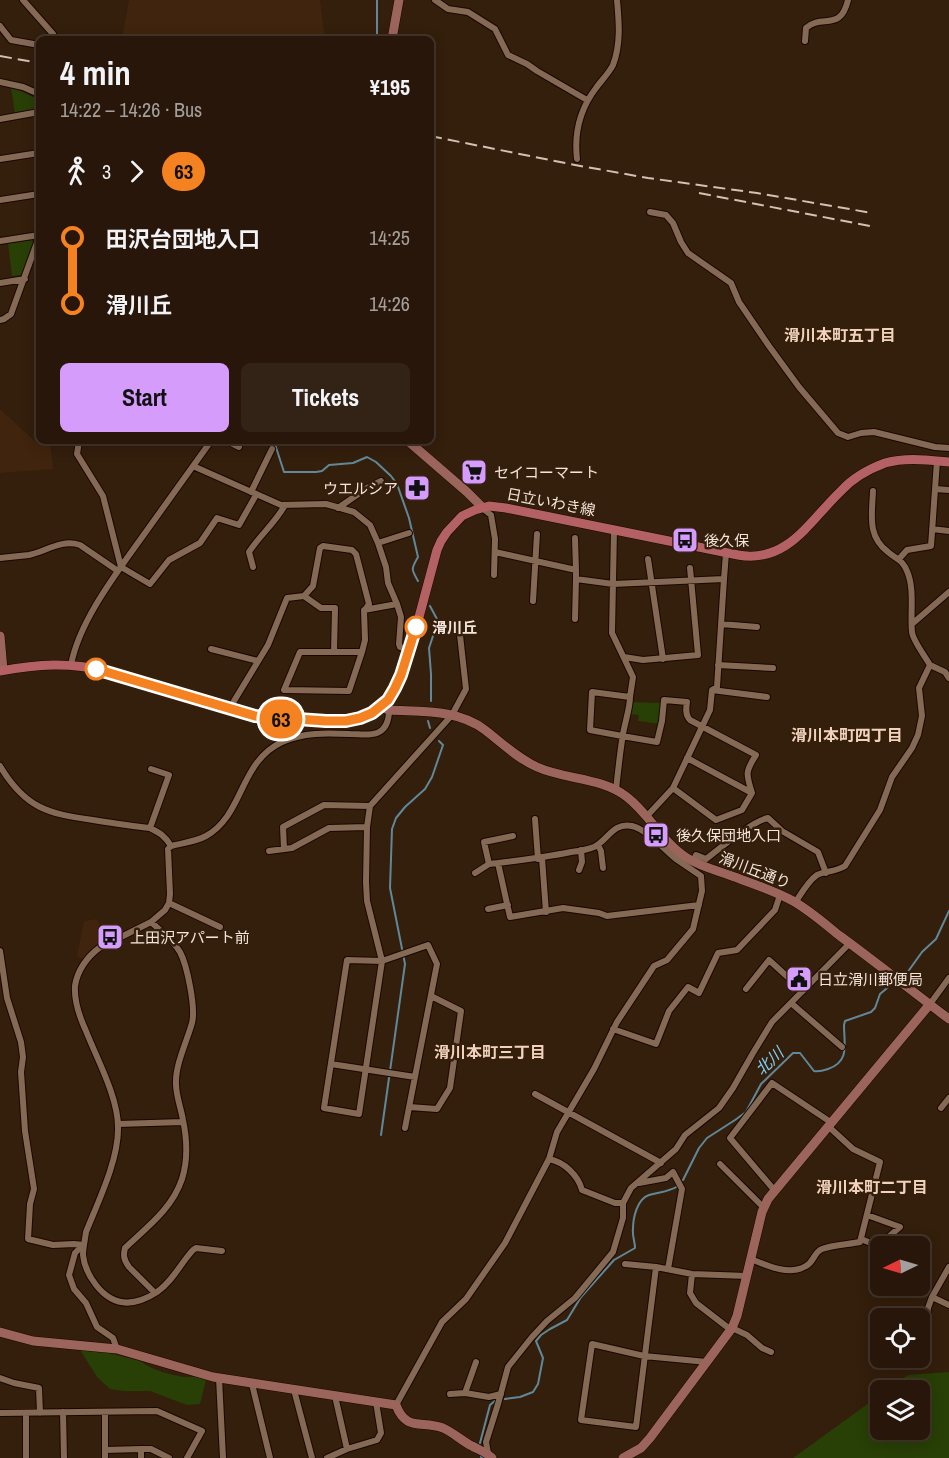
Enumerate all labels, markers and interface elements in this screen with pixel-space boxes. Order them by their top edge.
text: 4 min [60,51,131,95]
text: ¥195 [370,72,410,102]
text: 14:22 – 14:26 · Bus [60,96,202,123]
icon: walk [60,155,93,188]
icon: forward [120,155,153,188]
text: 63 [174,157,193,186]
text: 3 [102,158,111,185]
text: 田沢台団地入口 [106,224,260,254]
text: 14:25 [369,224,410,251]
text: 滑川丘 [106,290,172,320]
text: 14:26 [369,290,410,317]
district label: 滑川本町五丁目 [784,324,896,346]
button: Start [60,363,229,432]
button: Tickets [241,363,410,432]
supermarket icon: セイコーマート [459,457,489,487]
place label: セイコーマート [494,462,599,483]
pharmacy icon: ウエルシア [402,473,432,503]
place label: ウエルシア [323,478,398,499]
street label: 日立いわき線 [505,483,597,521]
bus stop icon: 後久保 [670,525,700,555]
place label: 後久保 [704,530,749,551]
marker: 滑川丘 [405,616,427,638]
place label: 滑川丘 [432,617,477,638]
unlabelled marker [85,658,107,680]
line badge: 63 [254,700,308,738]
text: 63 [271,705,291,734]
district label: 滑川本町四丁目 [791,724,903,746]
bus stop icon: 後久保団地入口 [641,820,671,850]
place label: 後久保団地入口 [676,825,781,846]
street label: 滑川丘通り [716,847,794,893]
bus stop icon: 上田沢アパート前 [95,922,125,952]
place label: 上田沢アパート前 [130,927,250,948]
public building icon: 日立滑川郵便局 [784,964,814,994]
place label: 日立滑川郵便局 [818,969,923,990]
district label: 滑川本町三丁目 [434,1041,546,1063]
water label: 北川 [750,1041,790,1080]
district label: 滑川本町二丁目 [816,1176,928,1198]
north arrow [870,1236,930,1296]
map controls [870,1236,930,1440]
button: locate [870,1308,930,1368]
button: layers [870,1380,930,1440]

